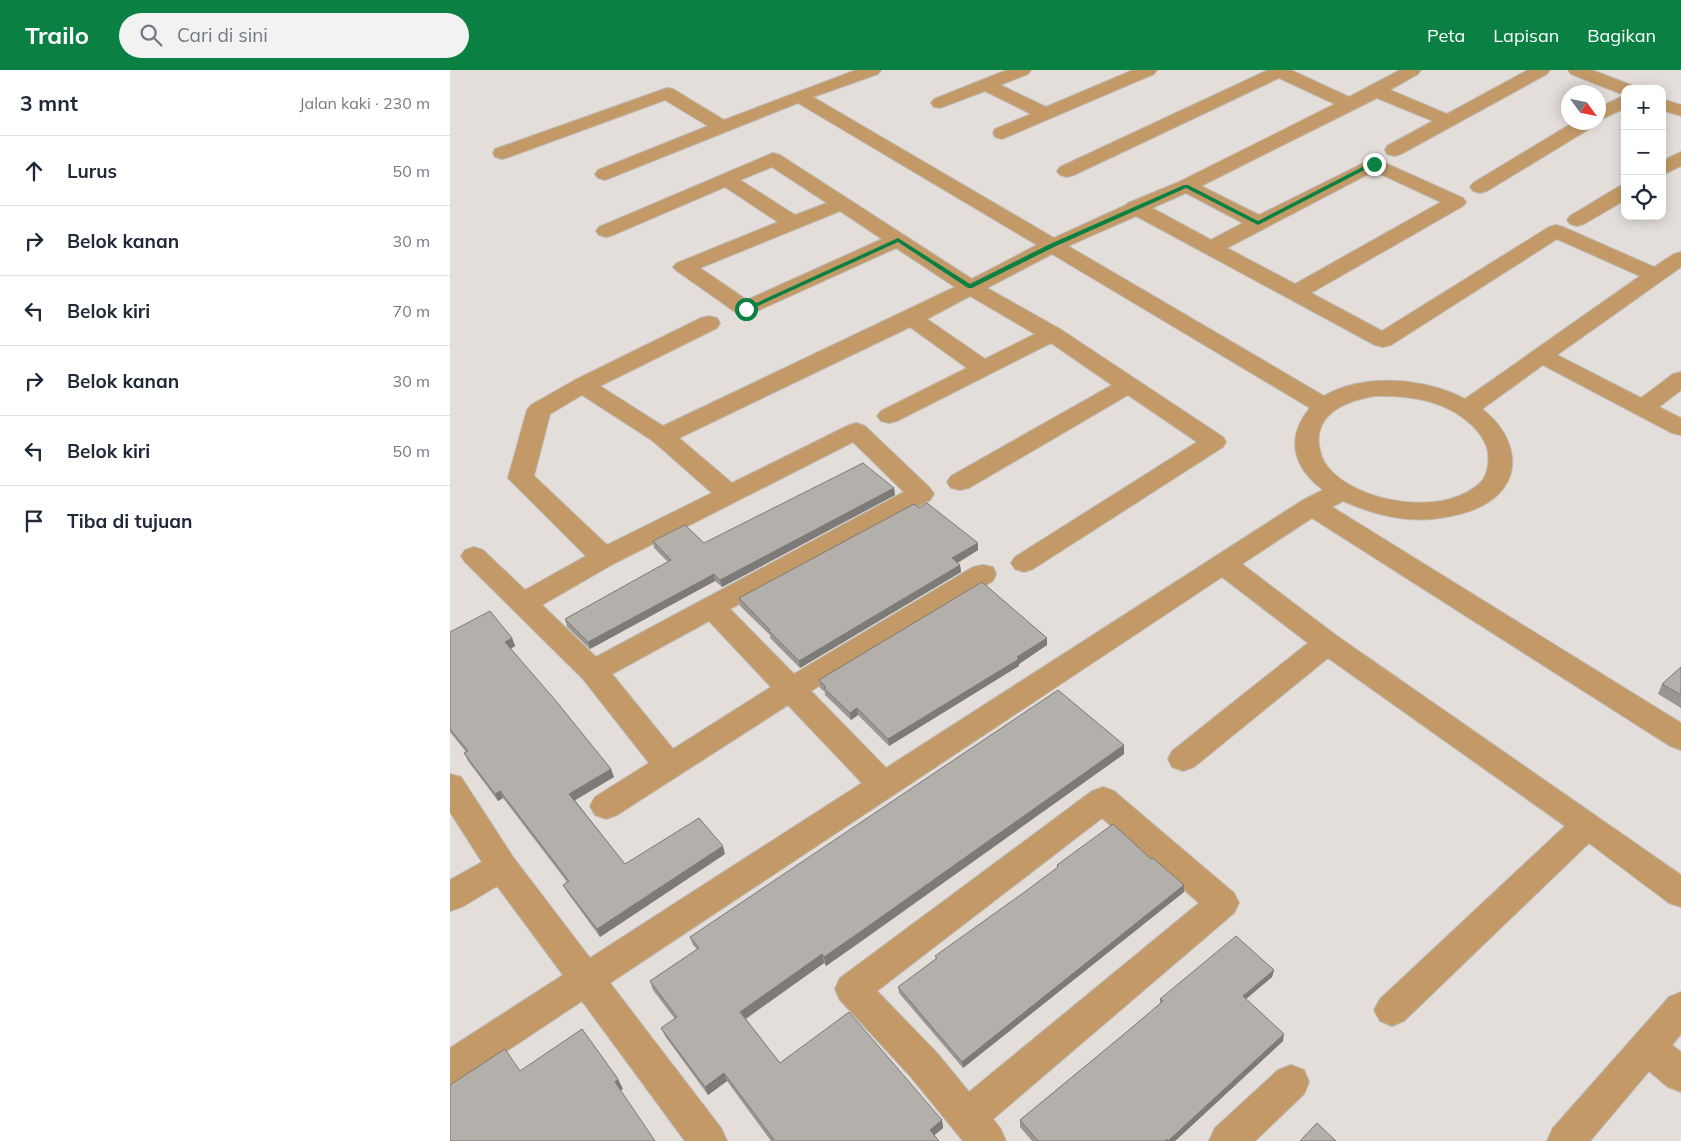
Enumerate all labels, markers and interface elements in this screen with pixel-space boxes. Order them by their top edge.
search box [119,13,469,58]
text: Trailo [25,20,89,50]
icon: search [137,21,165,49]
text: Cari di sini [177,23,268,47]
text: Peta [1427,24,1465,47]
text: Lapisan [1493,24,1559,47]
text: Bagikan [1587,24,1656,47]
north arrow [1561,85,1606,130]
map controls [1621,85,1666,220]
button: + [1621,85,1666,130]
text: 3 mnt [20,90,78,116]
text: Jalan kaki · 230 m [299,93,430,113]
button: − [1621,130,1666,175]
route end [1363,153,1386,176]
icon: ahead [20,157,48,185]
text: Lurus [67,159,117,183]
text: 50 m [393,161,430,181]
button: locate [1621,175,1666,220]
icon: right [20,227,48,255]
text: Belok kanan [67,229,179,253]
text: 30 m [393,231,430,251]
icon: left [20,297,48,325]
route start [735,298,758,321]
text: Belok kiri [67,299,150,323]
text: 70 m [393,301,430,321]
icon: right [20,367,48,395]
text: Belok kanan [67,369,179,393]
text: 30 m [393,371,430,391]
icon: left [20,437,48,465]
text: Belok kiri [67,439,150,463]
text: 50 m [393,441,430,461]
icon: arrive [20,507,48,535]
text: Tiba di tujuan [67,509,192,533]

